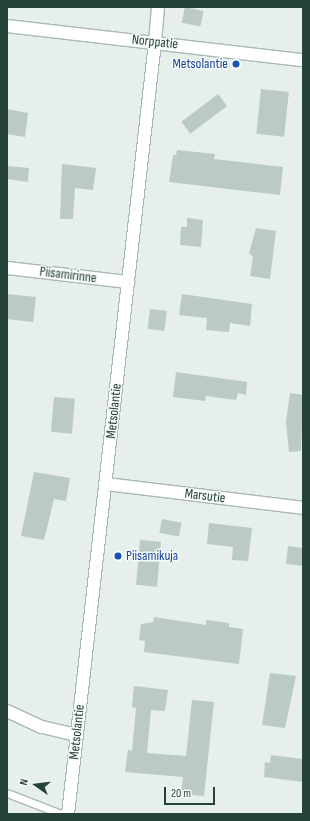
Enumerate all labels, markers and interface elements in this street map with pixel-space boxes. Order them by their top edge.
street label: Norppatie [131,31,179,53]
place label: Metsolantie [173,56,228,72]
marker: Metsolantie [231,59,241,69]
street label: Piisamirinne [39,263,97,287]
street label: Metsolantie [103,383,125,439]
street label: Marsutie [184,485,226,507]
place label: Piisamikuja [126,548,178,564]
marker: Piisamikuja [113,551,123,561]
street label: Metsolantie [66,704,88,760]
north arrow [16,765,56,805]
text: N [17,778,31,786]
scale bar [166,779,217,805]
text: 20 m [171,786,191,801]

